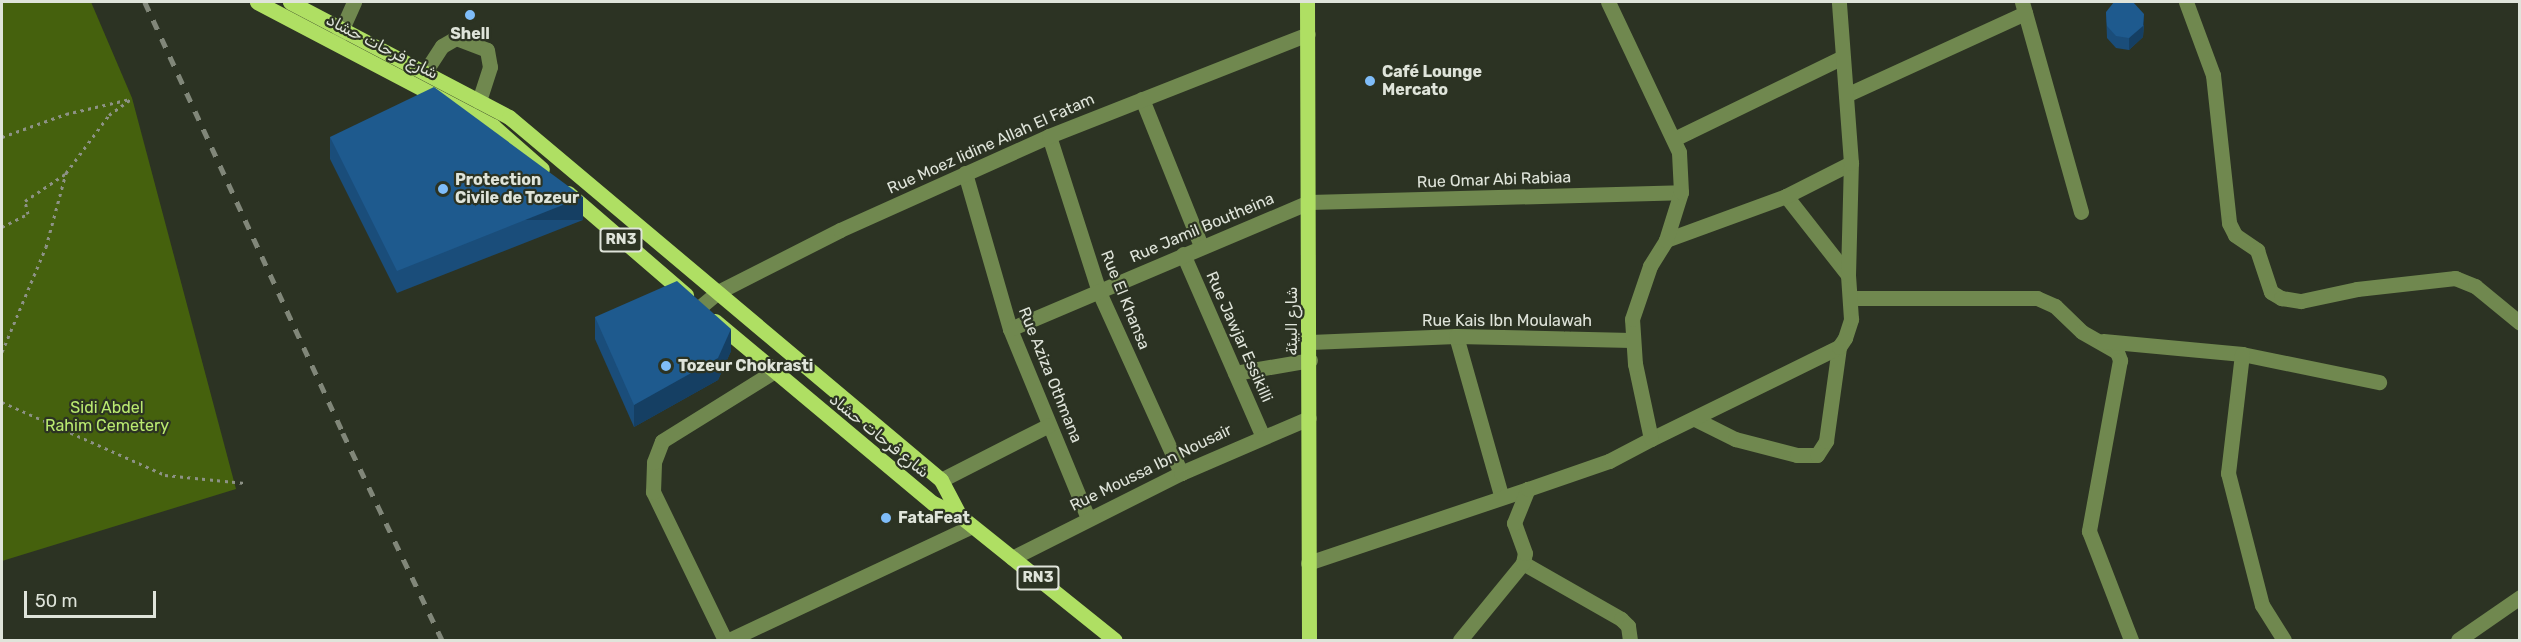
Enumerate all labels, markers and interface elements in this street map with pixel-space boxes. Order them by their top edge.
marker: Shell [463,8,477,22]
street label: شارع فرحات حشاد [323,11,441,83]
place label: Shell [450,24,490,44]
place label: Café Lounge Mercato [1382,62,1482,100]
marker: Café Lounge Mercato [1363,74,1377,88]
street label: Rue Moez lidine Allah El Fatam [884,89,1098,199]
street label: Rue Omar Abi Rabiaa [1416,168,1572,192]
place label: Protection Civile de Tozeur [455,170,580,208]
marker: Protection Civile de Tozeur [436,182,450,196]
street label: Rue Jamil Boutheina [1127,189,1277,267]
road number: RN3 [598,228,644,252]
street label: Rue El Khansa [1096,248,1154,352]
street label: Rue Jawjar Essikilli [1202,269,1276,405]
street label: شارع البيئة [1282,286,1302,356]
street label: Rue Aziza Othmana [1014,304,1086,446]
street label: Rue Kais Ibn Moulawah [1422,311,1592,331]
place label: Tozeur Chokrasti [678,356,814,376]
marker: Tozeur Chokrasti [659,359,673,373]
street label: شارع فرحات حشاد [825,390,933,482]
park label: Sidi Abdel Rahim Cemetery [45,398,169,436]
street label: Rue Moussa Ibn Nousair [1067,420,1235,516]
place label: FataFeat [898,508,970,528]
marker: FataFeat [879,511,893,525]
road number: RN3 [1016,566,1060,590]
scale bar [27,579,159,617]
text: 50 m [35,590,78,612]

